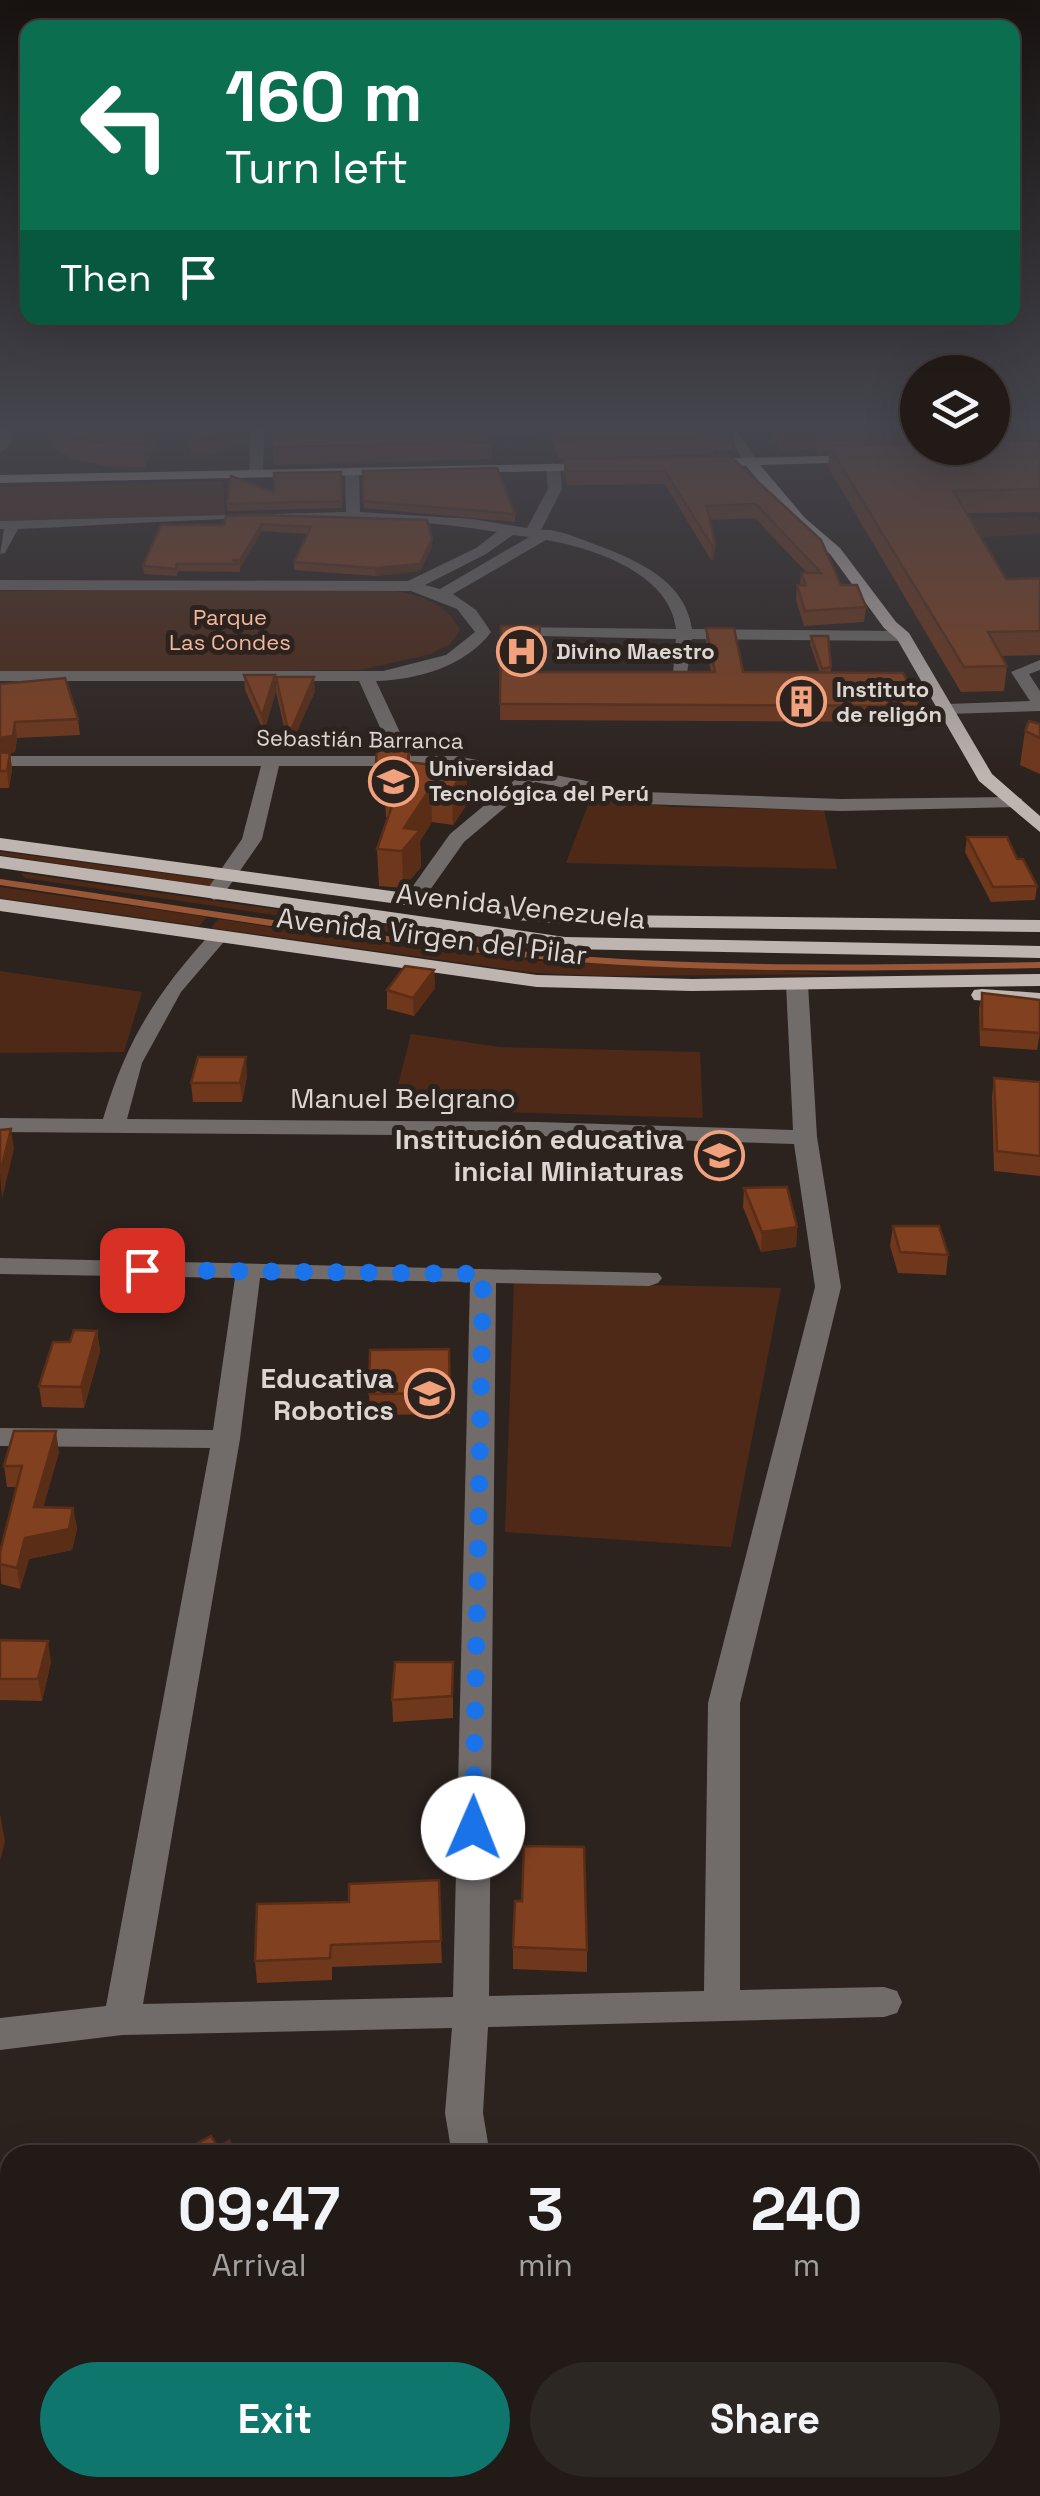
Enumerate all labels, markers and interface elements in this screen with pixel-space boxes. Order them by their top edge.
text: 160 m [225,52,423,141]
icon: left [60,60,190,190]
text: Turn left [225,139,408,196]
icon: arrive [171,250,226,305]
text: Then [60,254,151,302]
map controls [900,355,1010,465]
button: layers [900,355,1010,465]
park label: Parque Las Condes [169,603,291,656]
hospital icon: Divino Maestro [495,625,547,677]
place label: Divino Maestro [556,637,715,665]
place label: Instituto de religón [836,675,942,728]
building icon: Instituto de religón [775,676,827,728]
street label: Sebastián Barranca [256,723,464,755]
place label: Universidad Tecnológica del Perú [429,754,649,807]
school or university icon: Universidad Tecnológica del Perú [368,755,420,807]
street label: Avenida Venezuela [395,875,647,937]
street label: Avenida Virgen del Pilar [275,899,589,973]
street label: Manuel Belgrano [290,1080,516,1116]
place label: Institución educativa inicial Miniaturas [395,1121,684,1189]
school or university icon: Institución educativa inicial Miniaturas [693,1129,745,1181]
pin [100,1228,185,1313]
icon: arrive [115,1243,170,1298]
place label: Educativa Robotics [260,1360,394,1428]
school or university icon: Educativa Robotics [403,1368,455,1420]
position arrow [421,1776,525,1880]
text: 09:47 [178,2171,340,2248]
text: 3 [527,2171,564,2248]
text: 240 [751,2171,862,2248]
text: Arrival [211,2245,307,2285]
text: min [518,2245,573,2285]
text: m [793,2245,820,2285]
button: Exit [40,2362,510,2477]
button: Share [530,2362,1000,2477]

